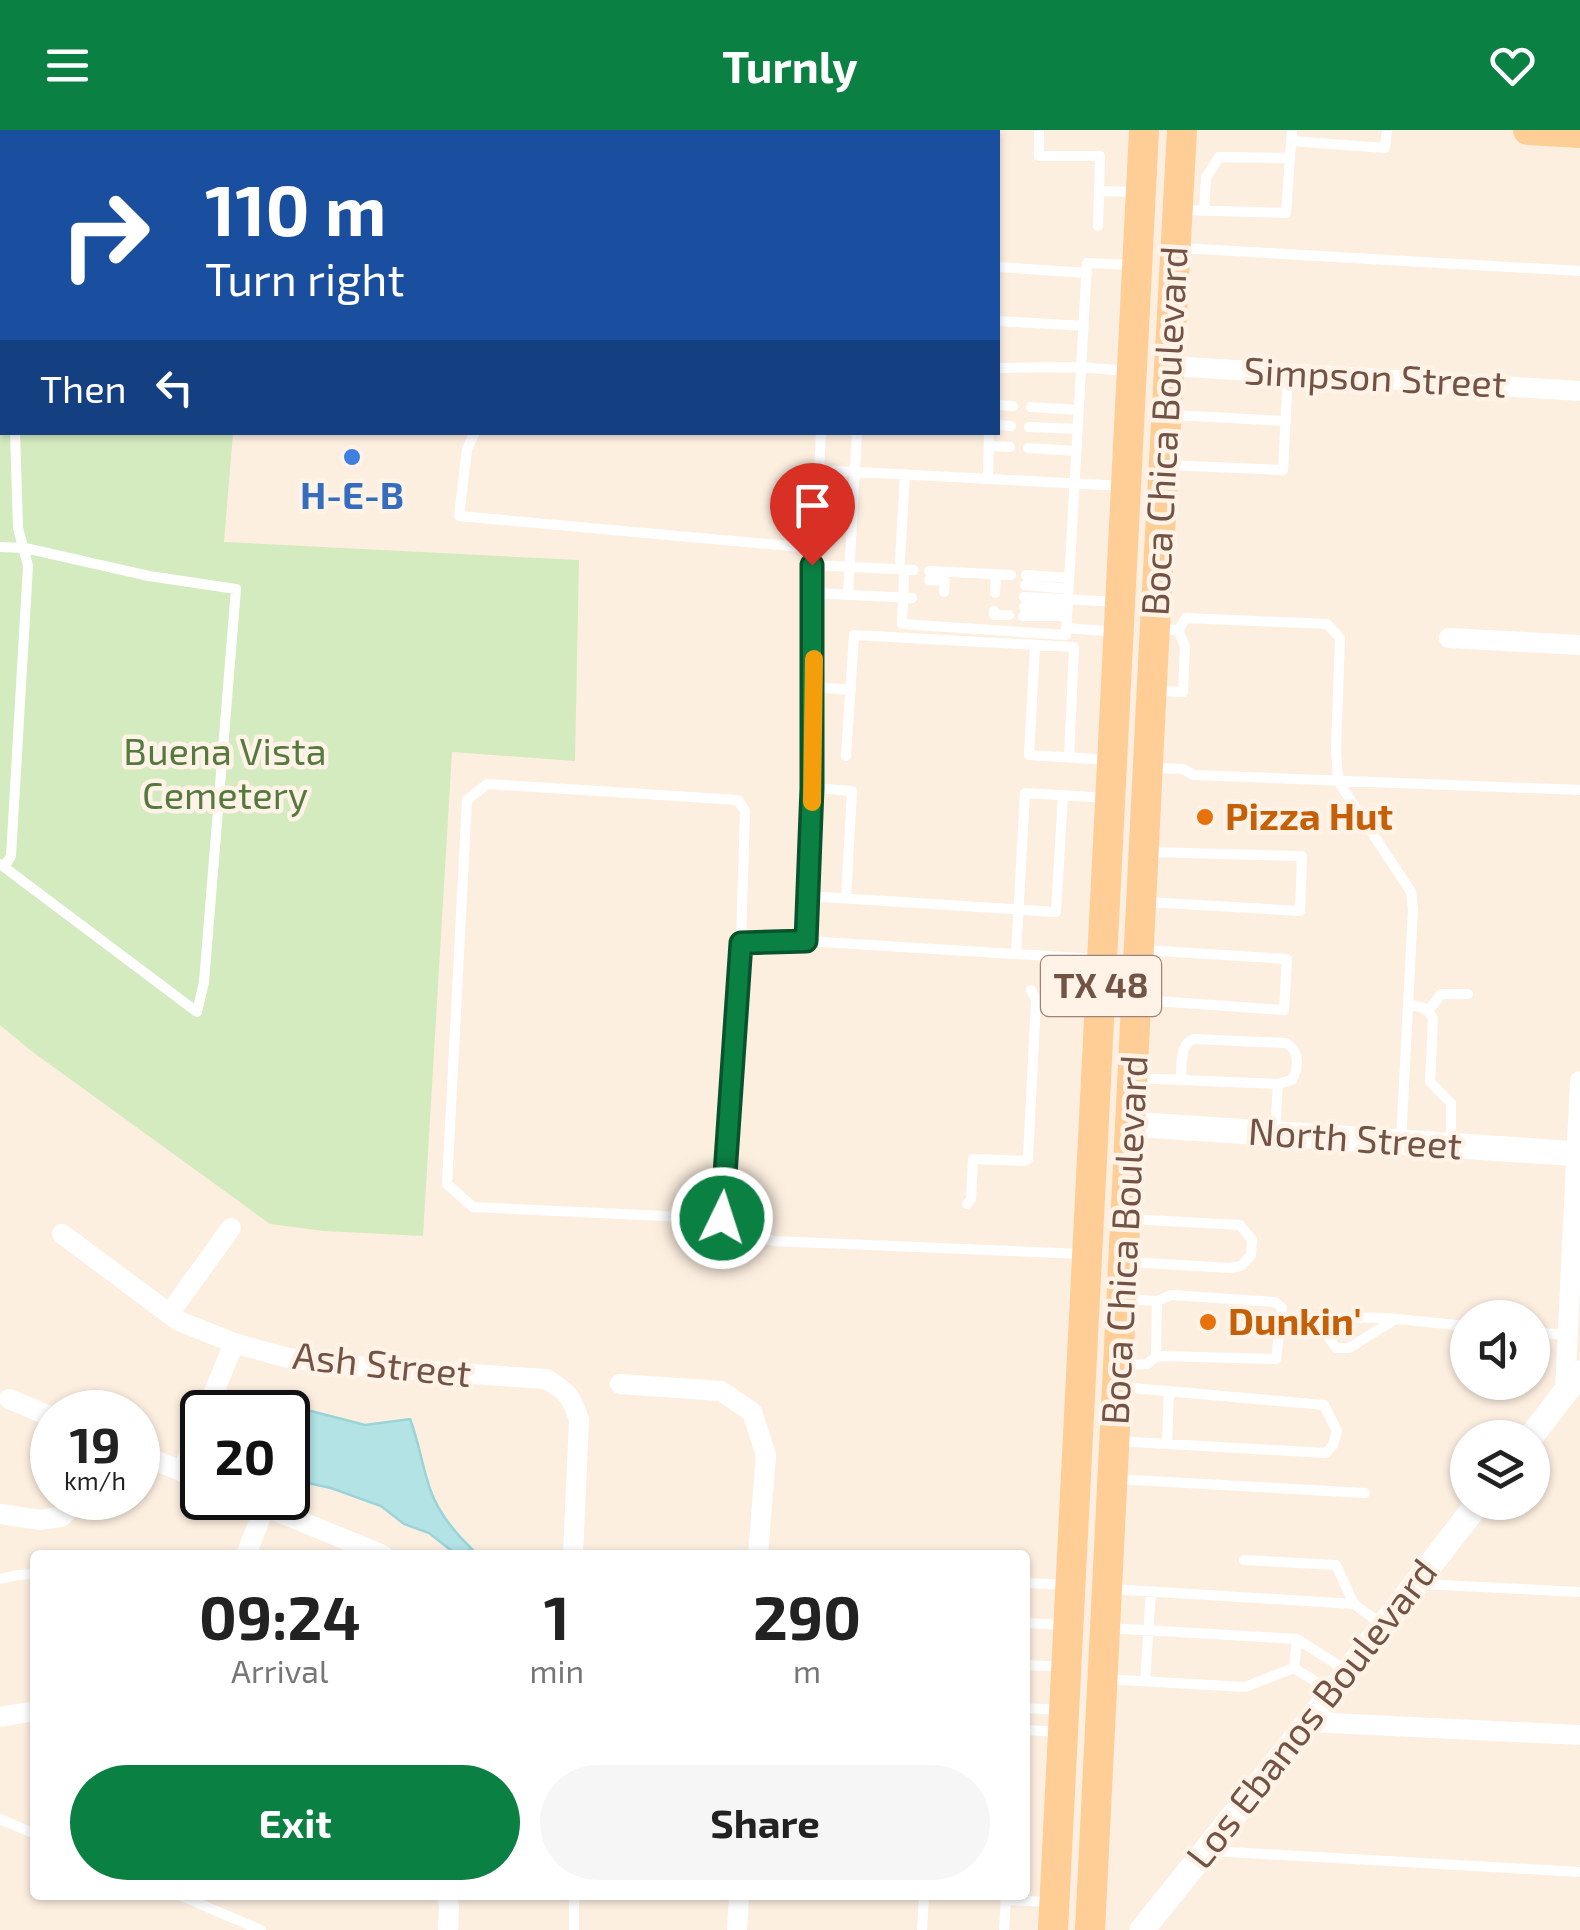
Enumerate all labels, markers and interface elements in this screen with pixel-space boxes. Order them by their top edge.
icon: menu [40,38,95,93]
text: Turnly [722,38,858,92]
icon: heart [1485,38,1540,93]
text: 110 m [205,166,386,250]
icon: right [40,170,170,300]
street label: Boca Chica Boulevard [1130,245,1196,617]
text: Turn right [205,251,405,305]
street label: Simpson Street [1243,346,1508,406]
icon: left [147,360,202,415]
text: Then [40,365,127,411]
marker: H-E-B [341,446,363,468]
pin [770,463,855,566]
place label: H-E-B [300,471,404,517]
icon: arrive [785,478,840,533]
park label: Buena Vista Cemetery [123,727,327,817]
place label: Pizza Hut [1225,792,1393,838]
marker: Pizza Hut [1194,806,1216,828]
road number: TX 48 [1041,956,1161,1016]
street label: Boca Chica Boulevard [1090,1054,1156,1426]
street label: North Street [1247,1107,1464,1167]
position arrow [670,1166,774,1270]
place label: Dunkin' [1228,1297,1362,1343]
map controls [1450,1300,1550,1520]
button: sound [1450,1300,1550,1400]
marker: Dunkin' [1197,1311,1219,1333]
street label: Ash Street [291,1331,474,1395]
speed limit sign: 20 [180,1390,310,1520]
text: 19 [69,1413,121,1473]
button: layers [1450,1420,1550,1520]
text: km/h [64,1465,126,1495]
street label: Los Ebanos Boulevard [1175,1549,1445,1877]
text: 09:24 [199,1580,361,1652]
text: 1 [544,1580,570,1652]
text: 290 [753,1580,861,1652]
text: Arrival [231,1651,328,1689]
text: min [530,1651,584,1689]
text: m [793,1651,821,1689]
button: Exit [70,1765,520,1880]
button: Share [540,1765,990,1880]

